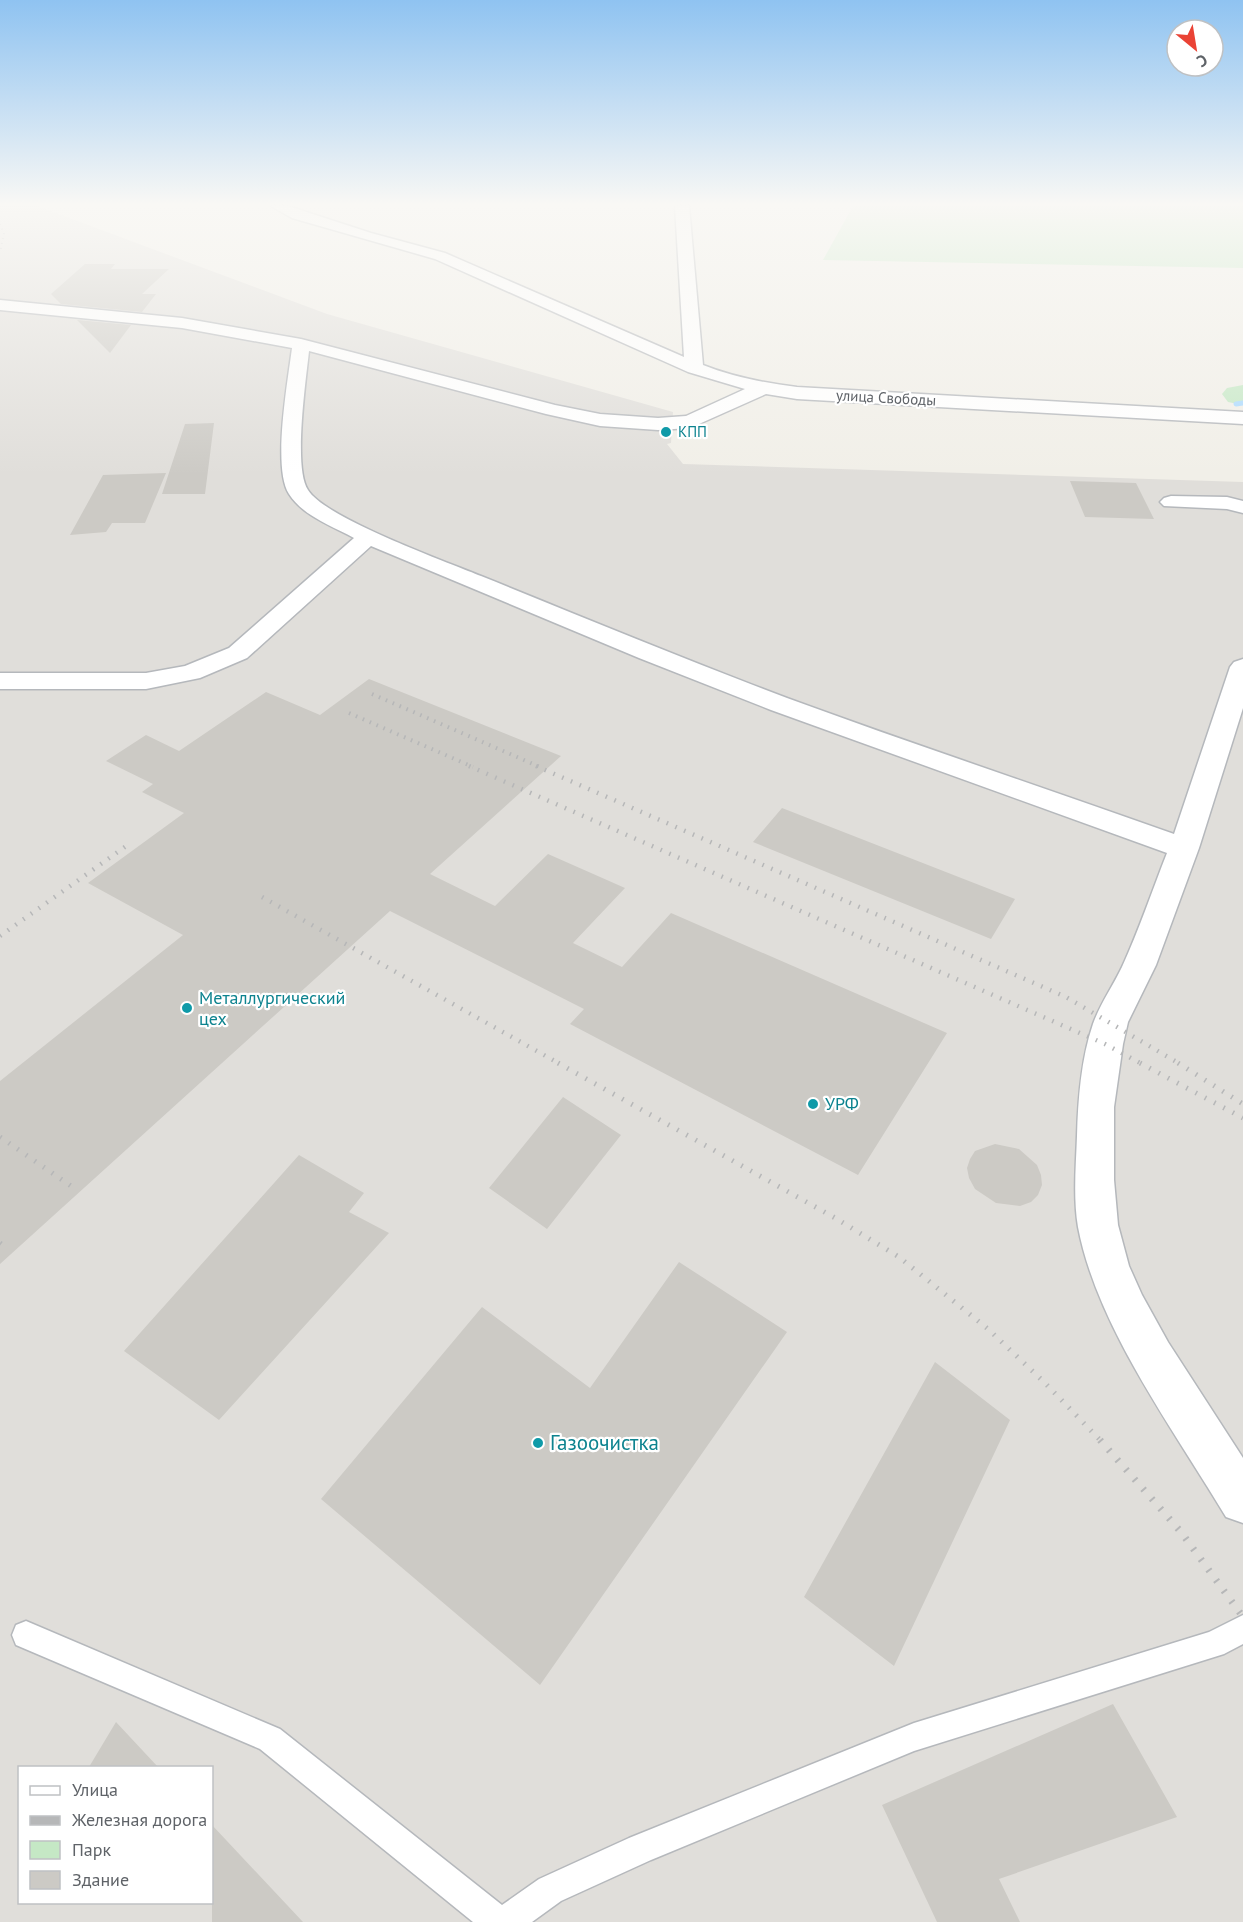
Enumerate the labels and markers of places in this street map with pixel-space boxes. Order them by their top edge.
place label: КПП [678,422,707,441]
marker: КПП [659,425,673,439]
place label: Металлургический цех [199,986,345,1030]
marker: Металлургический цех [180,1001,194,1015]
place label: УРФ [825,1092,859,1115]
marker: УРФ [806,1097,820,1111]
place label: Газоочистка [550,1429,659,1456]
marker: Газоочистка [531,1436,545,1450]

